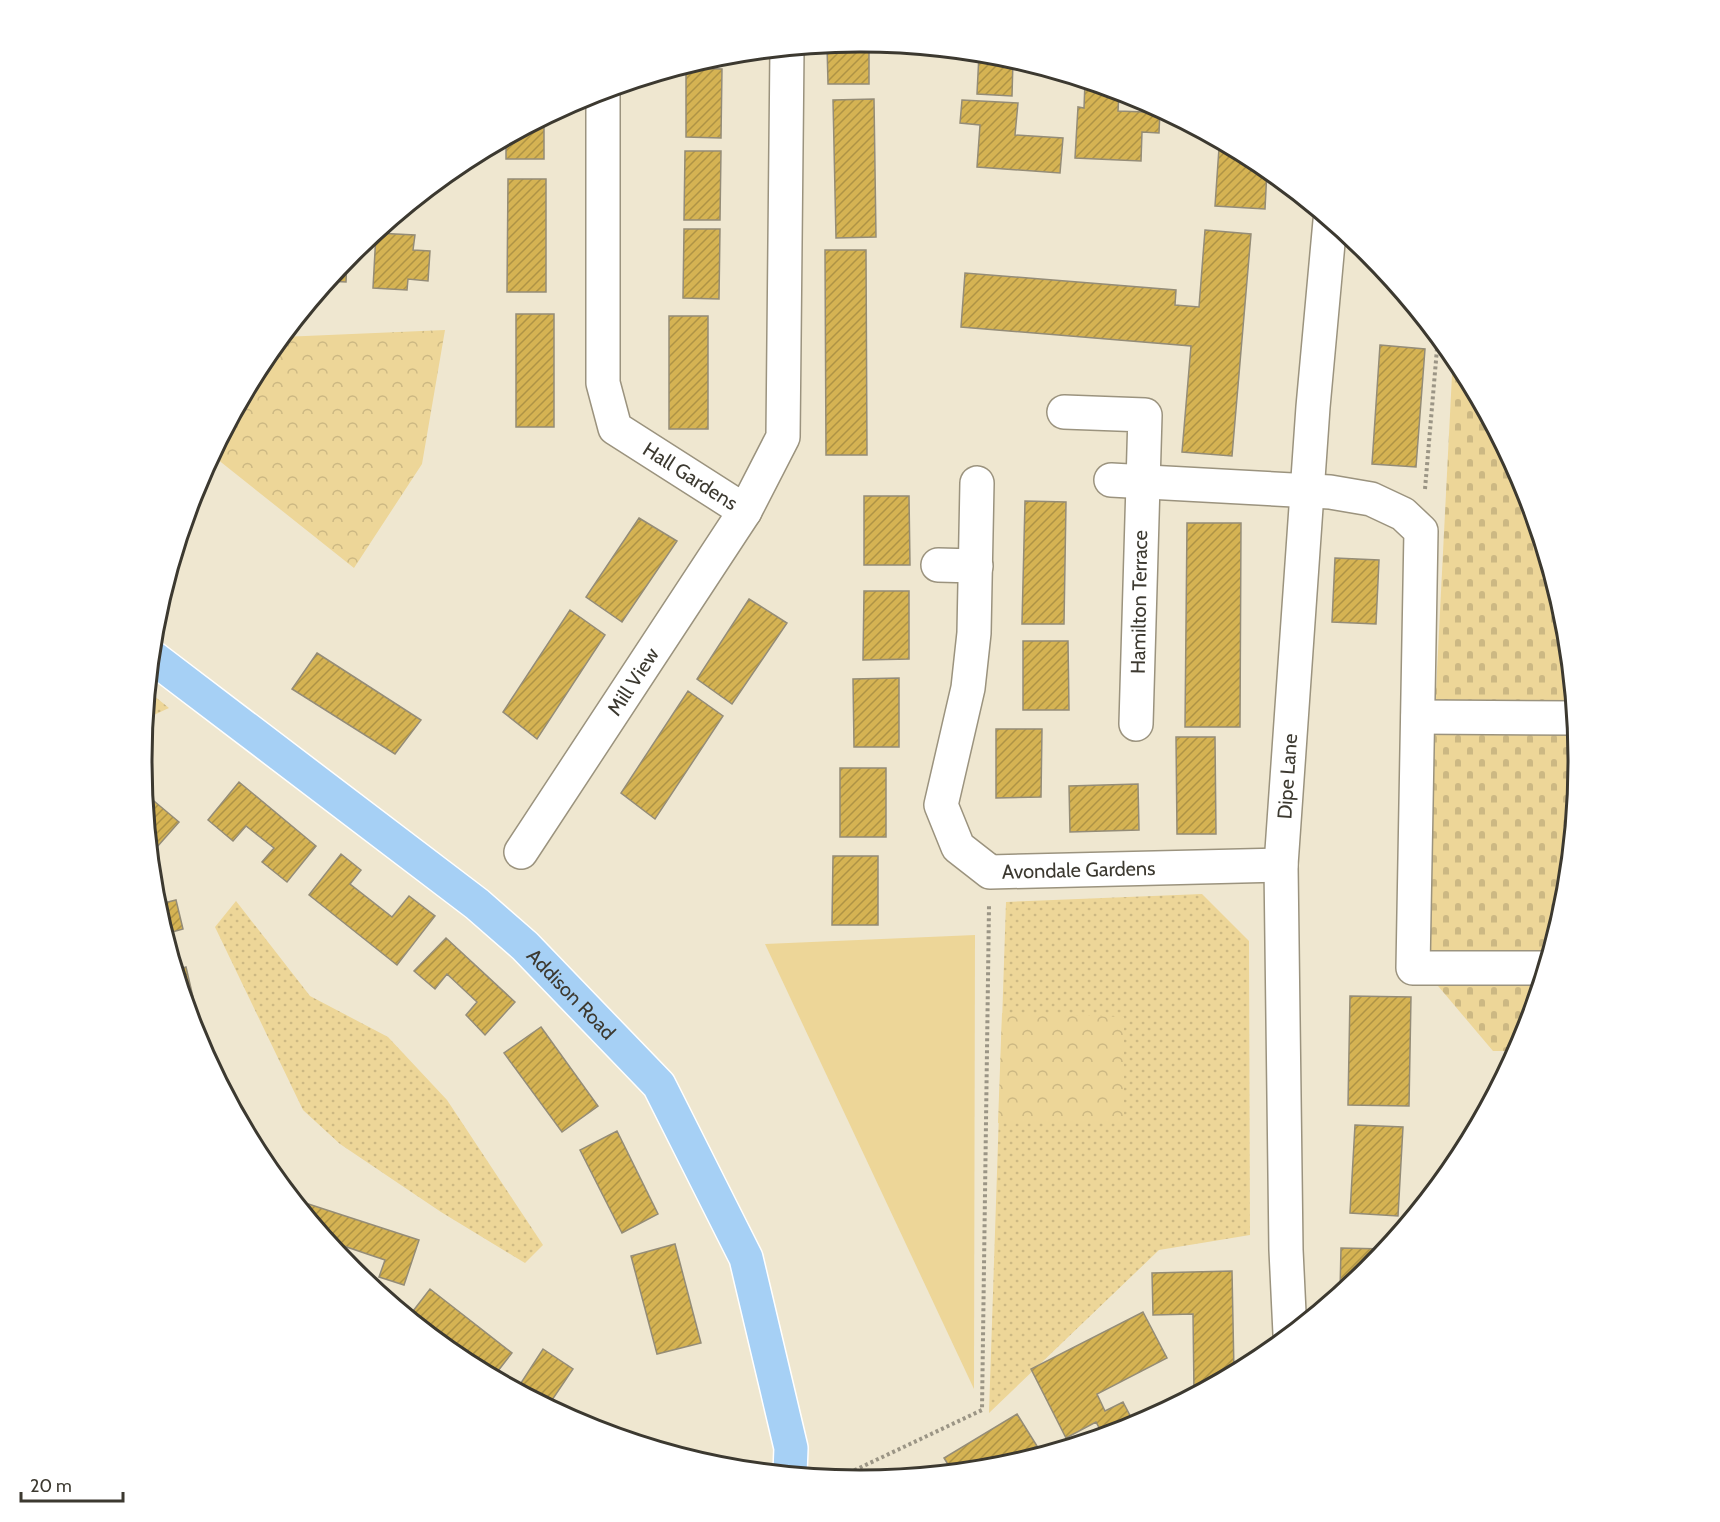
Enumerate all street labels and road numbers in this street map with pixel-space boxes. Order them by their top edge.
street label: Hall Gardens [639,437,742,515]
street label: Hamilton Terrace [1126,530,1152,674]
street label: Mill View [602,643,664,720]
street label: Dipe Lane [1272,733,1302,820]
street label: Avondale Gardens [1002,856,1156,884]
street label: Addison Road [522,944,620,1044]

